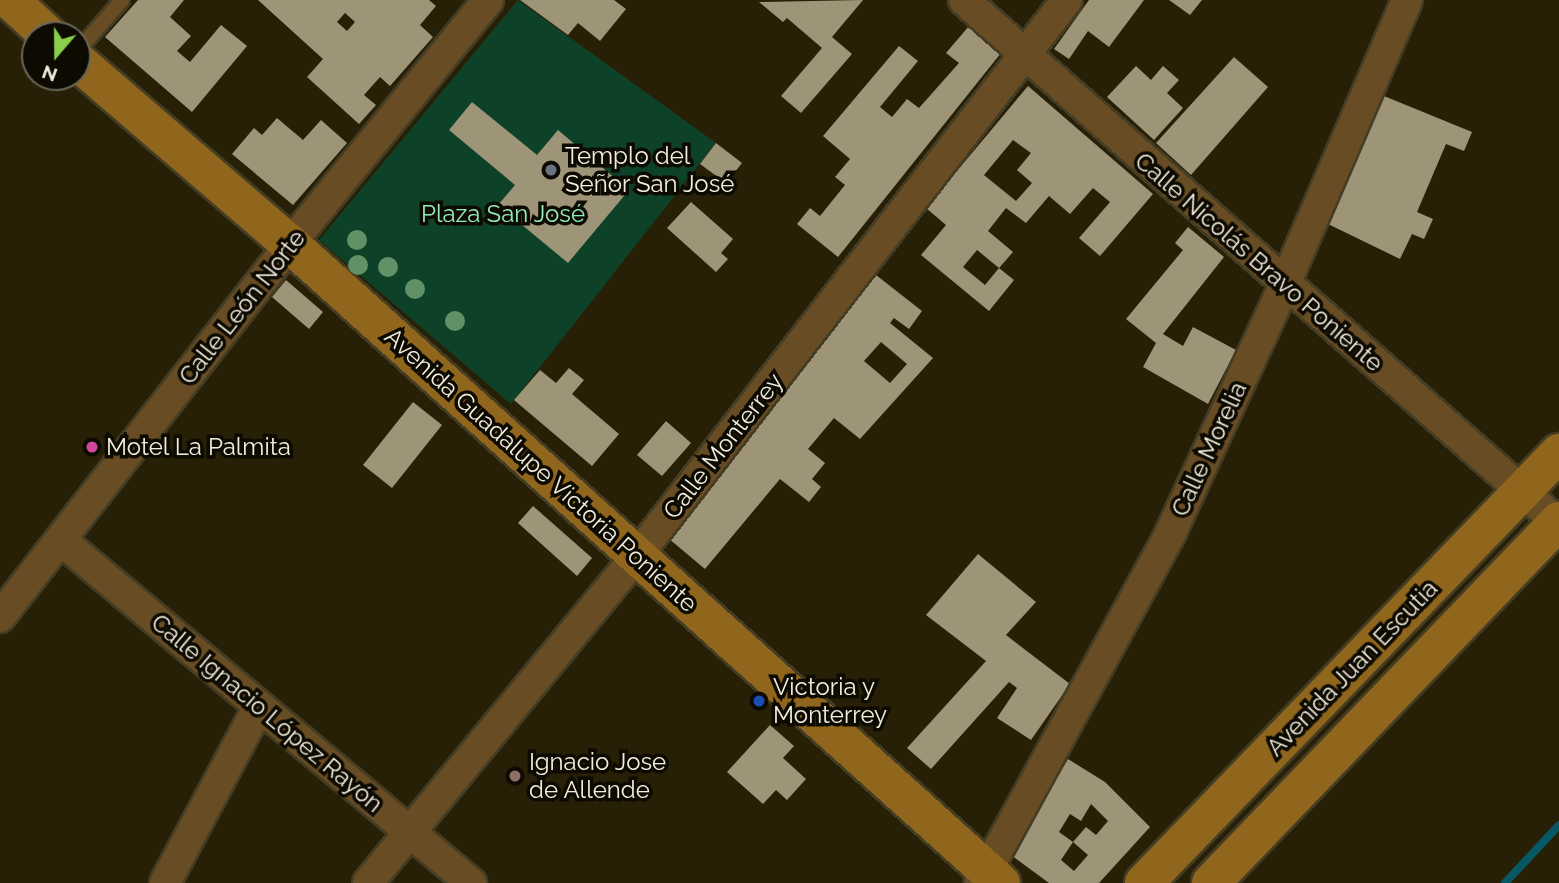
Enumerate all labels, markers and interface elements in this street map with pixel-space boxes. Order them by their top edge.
north arrow [21,21,91,91]
text: N [39,61,60,87]
place label: Templo del Señor San José [565,142,736,198]
street label: Calle Nicolás Bravo Poniente [1129,146,1389,378]
marker: Templo del Señor San José [543,162,559,178]
park label: Plaza San José [421,200,585,228]
street label: Calle León Norte [173,224,311,390]
street label: Avenida Guadalupe Victoria Poniente [379,322,703,618]
street label: Calle Monterrey [657,367,789,525]
street label: Calle Morelia [1165,377,1253,521]
place label: Motel La Palmita [106,433,292,461]
marker: Motel La Palmita [84,439,100,455]
street label: Avenida Juan Escutia [1260,574,1444,762]
street label: Calle Ignacio López Rayón [146,608,388,818]
place label: Victoria y Monterrey [773,673,887,729]
marker: Victoria y Monterrey [751,693,767,709]
place label: Ignacio Jose de Allende [529,748,667,804]
marker: Ignacio Jose de Allende [507,768,523,784]

